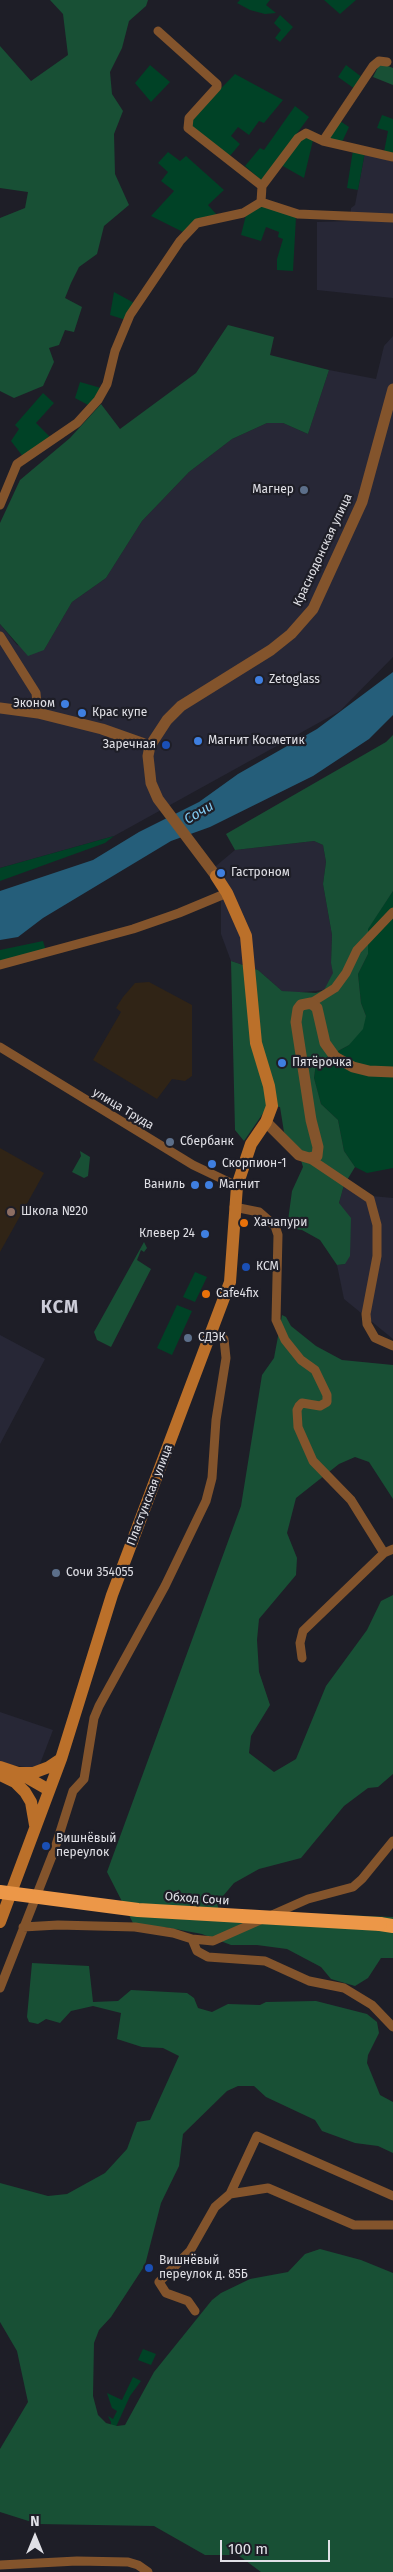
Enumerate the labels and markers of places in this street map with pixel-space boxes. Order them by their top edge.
place label: Магнер [252,483,294,497]
marker: Магнер [298,484,310,496]
place label: Zetoglass [269,673,320,687]
marker: Zetoglass [253,674,265,686]
place label: Эконом [13,697,55,711]
marker: Эконом [59,698,71,710]
place label: Крас купе [92,706,147,720]
marker: Крас купе [76,707,88,719]
place label: Магнит Косметик [208,734,305,748]
marker: Магнит Косметик [192,735,204,747]
place label: Заречная [103,738,156,752]
marker: Заречная [160,739,172,751]
place label: Гастроном [231,866,290,880]
marker: Гастроном [215,867,227,879]
place label: Пятёрочка [292,1056,352,1070]
marker: Пятёрочка [276,1057,288,1069]
place label: Сбербанк [180,1135,234,1149]
marker: Сбербанк [164,1136,176,1148]
place label: Скорпион-1 [222,1157,286,1171]
marker: Скорпион-1 [206,1158,218,1170]
place label: Ваниль [144,1178,185,1192]
place label: Магнит [219,1178,260,1192]
marker: Ваниль [189,1179,201,1191]
marker: Магнит [203,1179,215,1191]
place label: Школа №20 [21,1205,88,1219]
marker: Школа №20 [5,1206,17,1218]
place label: Хачапури [254,1216,307,1230]
marker: Хачапури [238,1217,250,1229]
place label: Клевер 24 [139,1227,195,1241]
marker: Клевер 24 [199,1228,211,1240]
place label: КСМ [256,1260,279,1274]
marker: КСМ [240,1261,252,1273]
place label: Cafe4fix [216,1287,259,1301]
marker: Cafe4fix [200,1288,212,1300]
place label: СДЭК [198,1331,226,1345]
marker: СДЭК [182,1332,194,1344]
place label: Сочи 354055 [66,1566,134,1580]
marker: Сочи 354055 [50,1567,62,1579]
place label: Вишнёвый переулок [56,1832,116,1860]
marker: Вишнёвый переулок [40,1840,52,1852]
place label: Вишнёвый переулок д. 85Б [159,2254,248,2282]
marker: Вишнёвый переулок д. 85Б [143,2262,155,2274]

